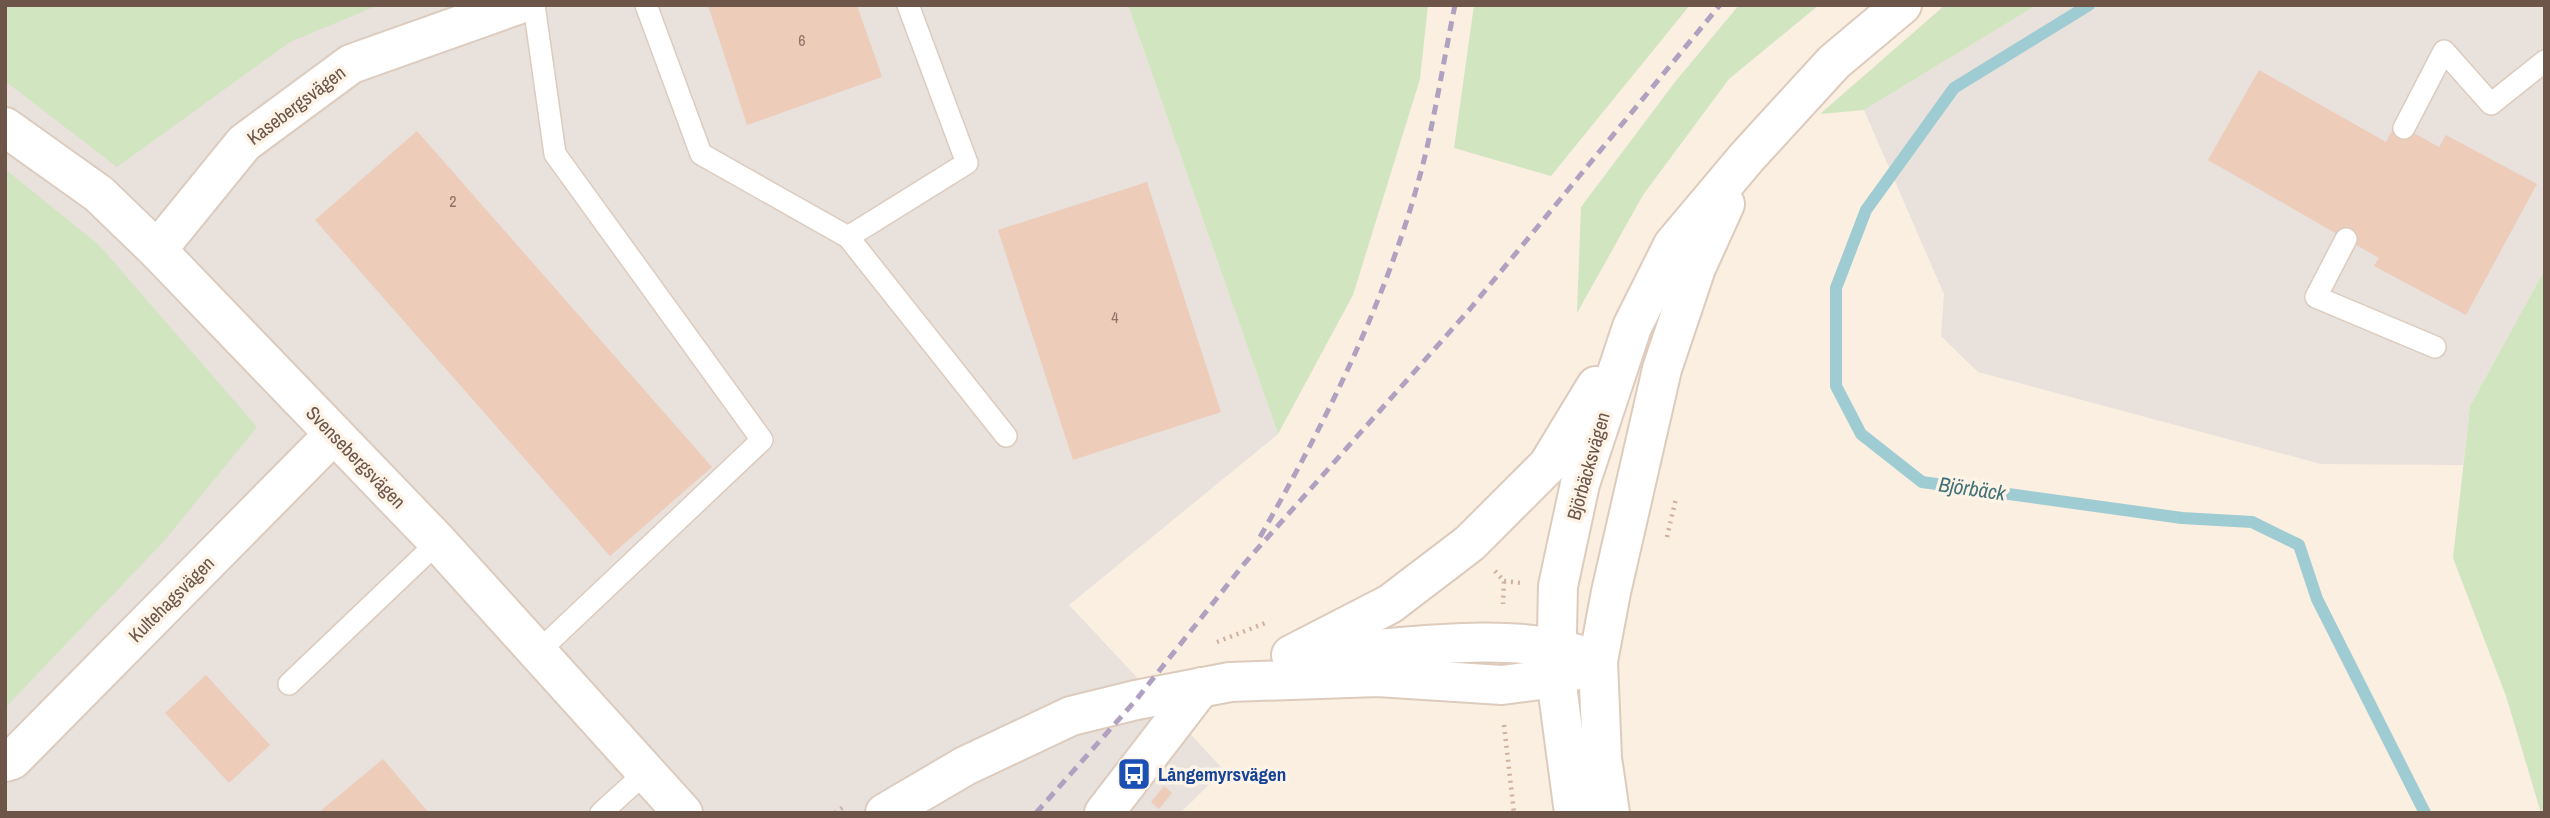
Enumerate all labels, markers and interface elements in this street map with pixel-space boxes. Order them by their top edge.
house number: 6 [798,29,806,51]
street label: Kasebergsvägen [241,59,351,151]
house number: 2 [449,190,457,212]
house number: 4 [1111,306,1119,328]
street label: Svensebergsvägen [300,400,412,514]
street label: Björbäcksvägen [1560,409,1616,523]
water label: Björbäck [1937,469,2009,508]
street label: Kultehagsvägen [122,550,220,648]
bus stop icon: Långemyrsvägen [1115,755,1153,793]
place label: Långemyrsvägen [1158,761,1286,787]

